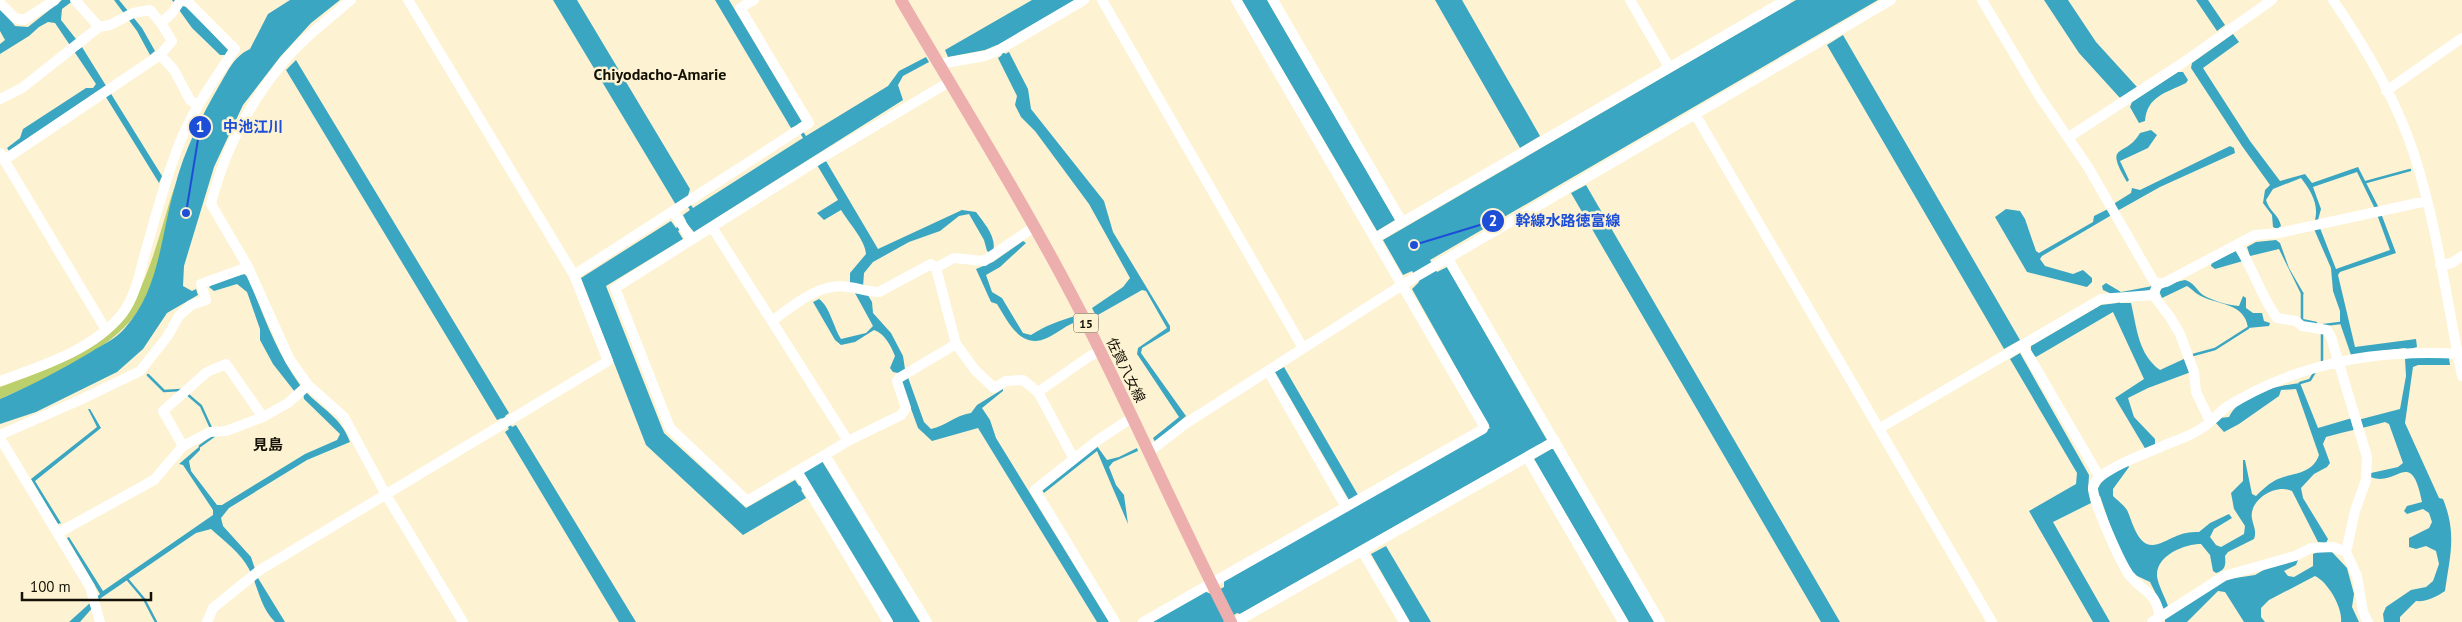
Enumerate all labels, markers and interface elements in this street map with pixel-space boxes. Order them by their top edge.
district label: Chiyodacho-Amarie [594,64,726,84]
callout: 中池江川 [188,112,293,142]
text: 1 [196,117,204,136]
text: 中池江川 [223,117,283,136]
callout: 幹線水路徳富線 [1480,206,1630,236]
text: 2 [1489,211,1497,230]
text: 幹線水路徳富線 [1515,211,1621,230]
road number: 15 [1074,314,1098,332]
street label: 佐賀八女線 [1103,335,1149,405]
district label: 見島 [253,435,283,454]
scale bar [22,570,151,602]
text: 100 m [30,577,71,596]

